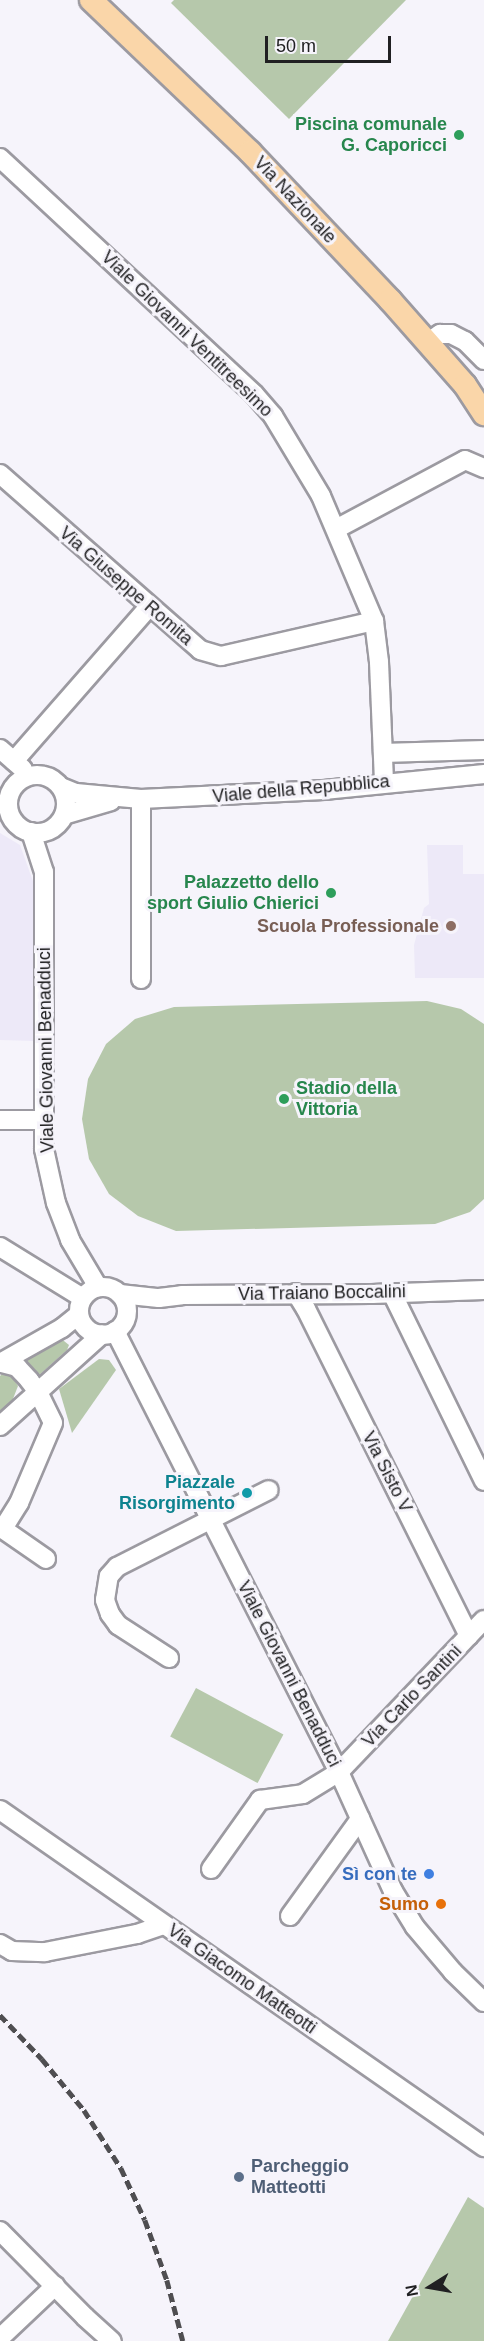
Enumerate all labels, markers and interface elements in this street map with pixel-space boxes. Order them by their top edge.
scale bar [268,24,394,62]
text: 50 m [276,36,316,56]
place label: Piscina comunale G. Caporicci [295,114,447,156]
marker: Piscina comunale G. Caporicci [452,128,466,142]
street label: Via Nazionale [249,152,341,248]
street label: Viale Giovanni Ventitreesimo [97,246,277,422]
street label: Via Giuseppe Romita [55,522,197,650]
street label: Viale della Repubblica [212,770,390,808]
place label: Palazzetto dello sport Giulio Chierici [147,872,319,914]
marker: Palazzetto dello sport Giulio Chierici [324,886,338,900]
place label: Scuola Professionale [257,915,439,937]
marker: Scuola Professionale [444,919,458,933]
street label: Viale Giovanni Benadduci [33,947,59,1153]
place label: Stadio della Vittoria [296,1078,397,1120]
marker: Stadio della Vittoria [277,1092,291,1106]
street label: Via Traiano Boccalini [238,1281,406,1305]
street label: Via Sisto V [357,1428,417,1516]
place label: Piazzale Risorgimento [119,1472,235,1514]
marker: Piazzale Risorgimento [240,1486,254,1500]
street label: Viale Giovanni Benadduci [233,1577,345,1771]
street label: Via Carlo Santini [358,1640,466,1752]
place label: Sì con te [342,1863,417,1885]
marker: Sì con te [422,1867,436,1881]
place label: Sumo [379,1893,429,1915]
marker: Sumo [434,1897,448,1911]
street label: Via Giacomo Matteotti [163,1919,321,2039]
place label: Parcheggio Matteotti [251,2156,349,2198]
marker: Parcheggio Matteotti [232,2170,246,2184]
north arrow [400,2257,460,2317]
text: N [402,2283,421,2298]

